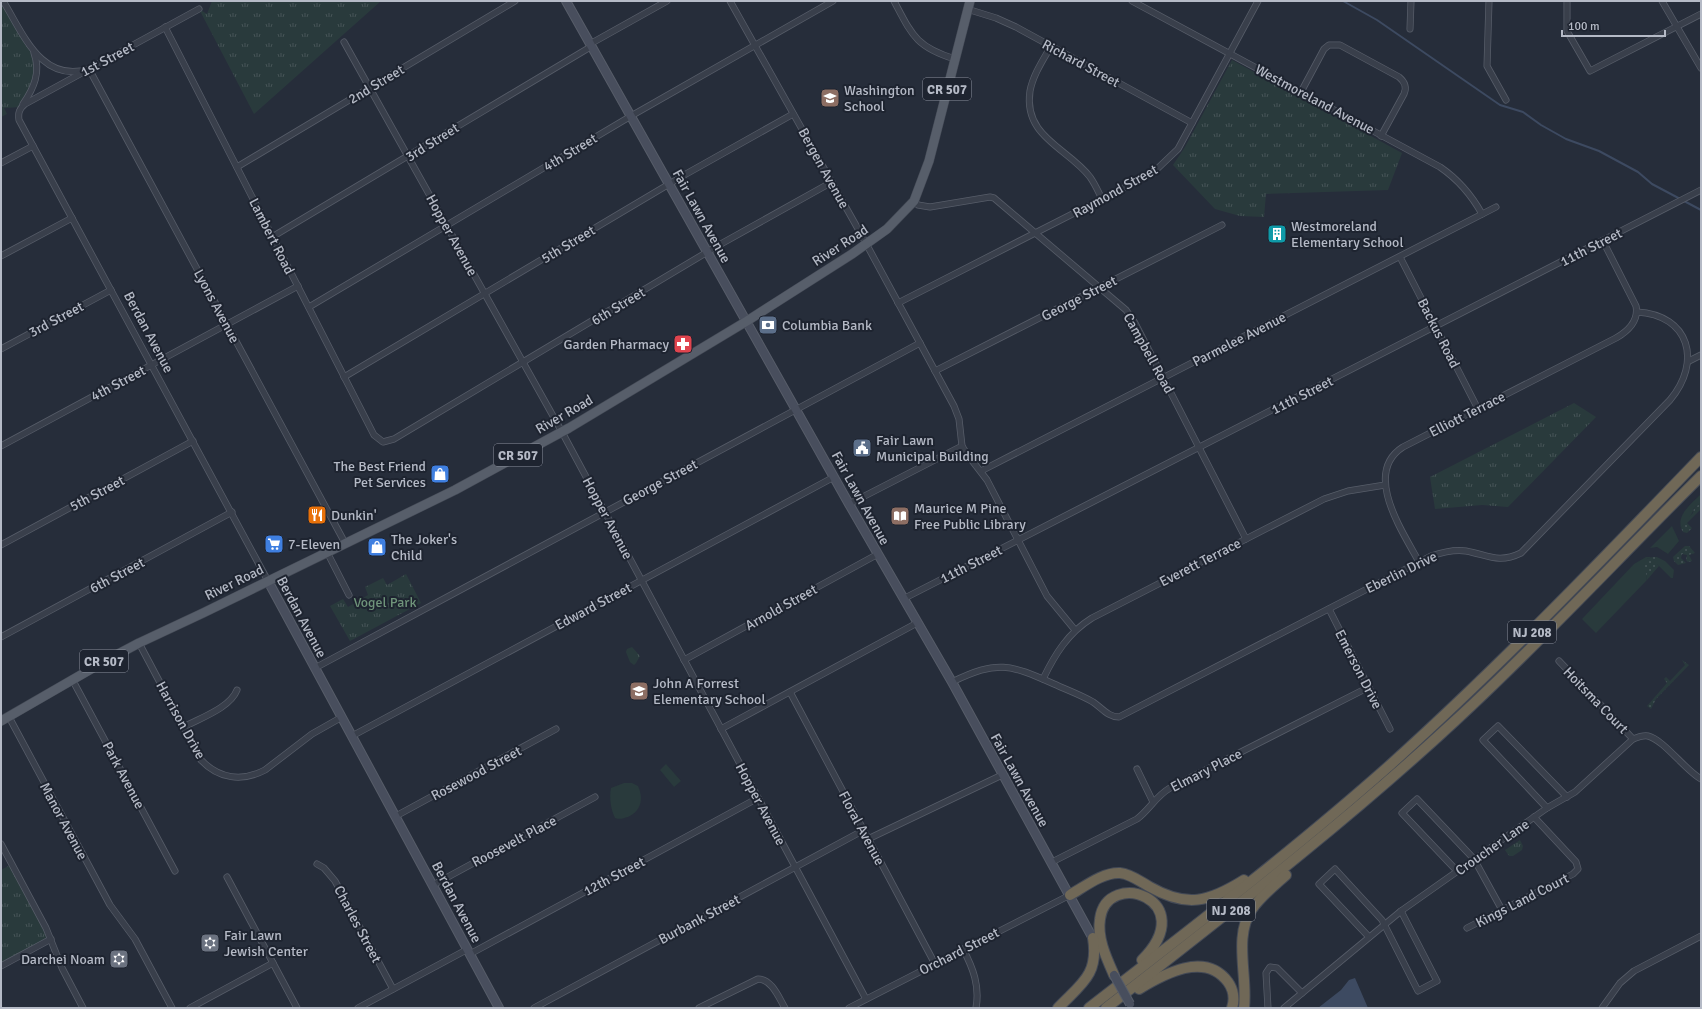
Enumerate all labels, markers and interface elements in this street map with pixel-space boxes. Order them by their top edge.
scale bar [1562,12,1665,38]
text: 100 m [1568,19,1600,34]
street label: Richard Street [1039,36,1123,91]
street label: 1st Street [78,38,137,81]
street label: 2nd Street [345,61,407,108]
street label: Westmoreland Avenue [1252,61,1377,138]
road number: CR 507 [923,78,971,100]
place label: Washington School [844,82,915,115]
school or university icon: Washington School [819,87,841,109]
street label: 3rd Street [403,119,462,165]
street label: Bergen Avenue [794,125,853,211]
street label: 4th Street [540,130,600,175]
street label: Raymond Street [1070,161,1161,222]
street label: Fair Lawn Avenue [669,166,734,266]
street label: Hopper Avenue [422,191,481,279]
street label: Lambert Road [245,195,298,277]
place label: Westmoreland Elementary School [1291,218,1404,251]
street label: River Road [809,221,872,270]
street label: 5th Street [538,222,598,267]
building icon: Westmoreland Elementary School [1266,223,1288,245]
street label: 11th Street [1557,225,1625,270]
street label: Lyons Avenue [190,267,243,346]
street label: George Street [1039,272,1120,325]
street label: 6th Street [588,284,648,329]
street label: Berdan Avenue [120,289,177,376]
street label: Backus Road [1414,296,1463,371]
street label: 3rd Street [26,298,87,341]
street label: Parmelee Avenue [1190,309,1289,370]
street label: Campbell Road [1119,310,1178,397]
bank icon: Columbia Bank [757,314,779,336]
place label: Columbia Bank [782,317,872,334]
pharmacy icon: Garden Pharmacy [672,333,694,355]
place label: Garden Pharmacy [564,336,669,353]
street label: 4th Street [88,362,149,405]
street label: 11th Street [1268,373,1336,418]
street label: Elliott Terrace [1426,388,1508,441]
street label: River Road [533,391,596,438]
place label: Fair Lawn Municipal Building [876,432,989,465]
public building icon: Fair Lawn Municipal Building [851,437,873,459]
road number: CR 507 [494,444,542,466]
street label: Fair Lawn Avenue [828,448,893,548]
street label: George Street [620,456,701,509]
place label: The Best Friend Pet Services [334,458,426,491]
shop icon: The Best Friend Pet Services [429,463,451,485]
street label: 5th Street [67,472,128,515]
street label: Hopper Avenue [579,474,636,562]
place label: Maurice M Pine Free Public Library [914,500,1026,533]
restaurant icon: Dunkin' [306,504,328,526]
library icon: Maurice M Pine Free Public Library [889,505,911,527]
place label: Dunkin' [331,507,377,524]
place label: The Joker's Child [391,531,457,564]
supermarket icon: 7-Eleven [263,533,285,555]
street label: Everett Terrace [1157,535,1244,590]
place label: 7-Eleven [288,536,340,553]
shop icon: The Joker's Child [366,536,388,558]
street label: 11th Street [937,542,1005,587]
street label: Eberlin Drive [1363,548,1440,597]
street label: 6th Street [87,554,148,597]
street label: River Road [202,561,266,604]
street label: Berdan Avenue [273,574,330,661]
street label: Edward Street [552,579,635,634]
street label: Arnold Street [742,581,820,634]
park label: Vogel Park [353,594,417,611]
road number: NJ 208 [1508,621,1556,643]
street label: Emerson Drive [1331,627,1386,712]
road number: CR 507 [80,650,128,672]
street label: Hoitsma Court [1560,663,1632,737]
place label: John A Forrest Elementary School [653,675,766,708]
street label: Harrison Drive [152,678,209,762]
school or university icon: John A Forrest Elementary School [628,680,650,702]
street label: Fair Lawn Avenue [987,730,1052,830]
street label: Park Avenue [99,739,148,812]
street label: Rosewood Street [428,742,524,804]
street label: Elmary Place [1168,745,1245,796]
street label: Hopper Avenue [732,760,789,848]
street label: Manor Avenue [36,780,91,863]
street label: Floral Avenue [835,788,888,868]
street label: Roosevelt Place [469,812,559,871]
street label: Croucher Lane [1452,816,1533,879]
street label: 12th Street [581,853,648,900]
street label: Berdan Avenue [428,859,485,946]
street label: Kings Land Court [1473,870,1572,931]
street label: Charles Street [330,883,385,966]
street label: Burbank Street [656,891,743,948]
road number: NJ 208 [1207,899,1255,921]
street label: Orchard Street [916,924,1002,979]
place label: Fair Lawn Jewish Center [224,927,309,960]
synagogue icon: Fair Lawn Jewish Center [199,932,221,954]
synagogue icon: Darchei Noam [108,948,130,970]
place label: Darchei Noam [21,951,105,968]

